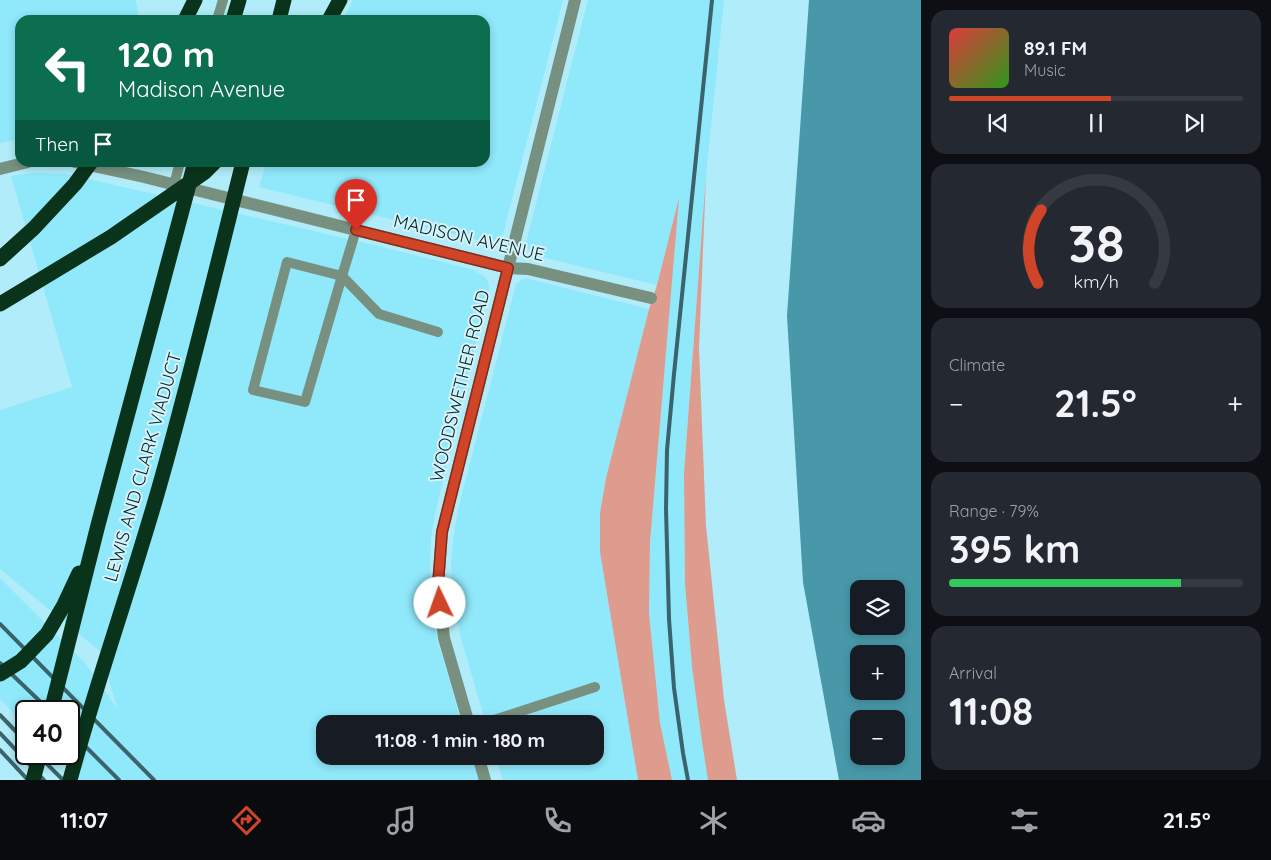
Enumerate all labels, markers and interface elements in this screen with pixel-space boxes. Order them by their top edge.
text: 120 m [118,32,215,76]
icon: left [35,35,100,100]
text: 89.1 FM [1024,36,1087,60]
text: Music [1024,60,1066,80]
text: Madison Avenue [118,75,285,103]
icon: previous [984,109,1012,137]
icon: pause [1082,109,1110,137]
icon: next [1180,109,1208,137]
icon: arrive [89,130,117,158]
text: Then [35,132,79,156]
pin [335,179,377,230]
icon: arrive [342,186,370,214]
street label: MADISON AVENUE [391,209,547,266]
text: 38 [1068,210,1124,275]
text: km/h [1073,270,1119,292]
street label: WOODSWETHER ROAD [425,288,494,484]
street label: LEWIS AND CLARK VIADUCT [99,349,186,584]
text: Climate [949,355,1005,375]
text: 21.5° [1054,379,1137,427]
text: − [949,386,964,421]
text: + [1227,386,1243,421]
text: Range · 79% [949,501,1039,521]
text: 395 km [949,525,1080,573]
position arrow [413,576,465,628]
map controls [850,580,905,765]
button: layers [850,580,905,635]
button: + [850,645,905,700]
text: Arrival [949,663,997,683]
text: 11:08 [949,687,1033,735]
speed limit sign: 40 [15,700,80,765]
button: − [850,710,905,765]
text: 11:08 · 1 min · 180 m [375,728,545,752]
icon: directions [229,803,264,838]
icon: music [384,803,419,838]
icon: phone [540,803,575,838]
icon: climate [696,803,731,838]
icon: car [851,803,886,838]
icon: filters [1007,803,1042,838]
text: 11:07 [60,806,108,834]
text: 21.5° [1163,806,1211,834]

